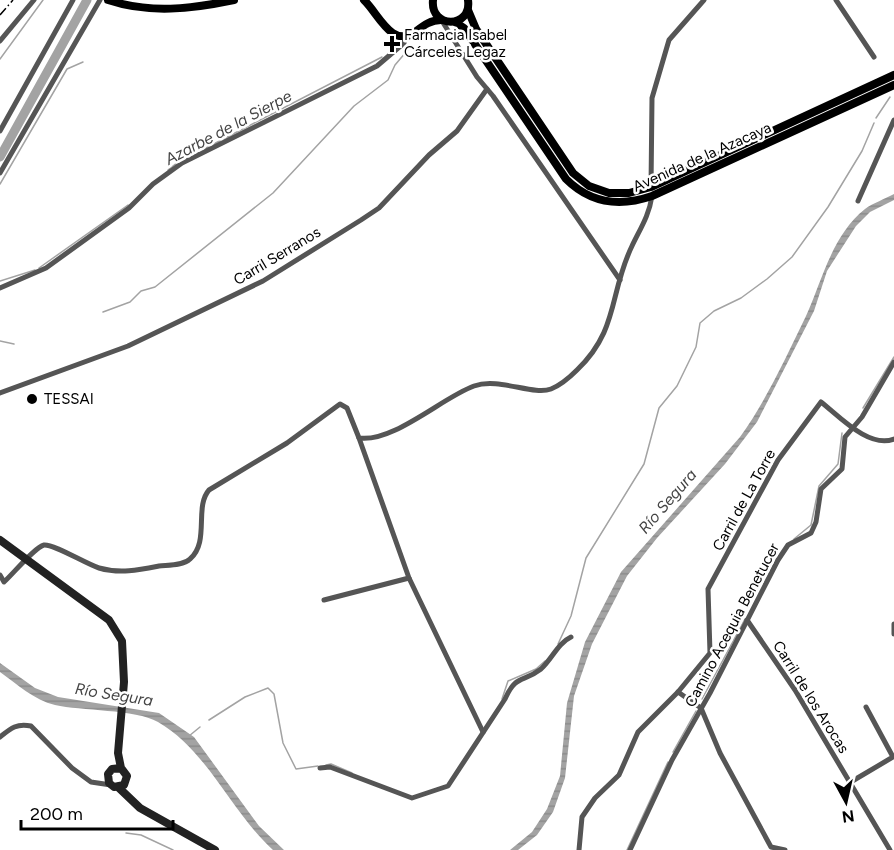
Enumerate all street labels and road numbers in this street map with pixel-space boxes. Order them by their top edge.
street label: Avenida de la Azacaya [630,118,774,196]
street label: Carril Serranos [230,223,324,289]
street label: Carril de La Torre [709,446,779,554]
street label: Camino Acequia Benetucer [681,540,783,710]
street label: Carril de los Arocas [769,637,853,757]

